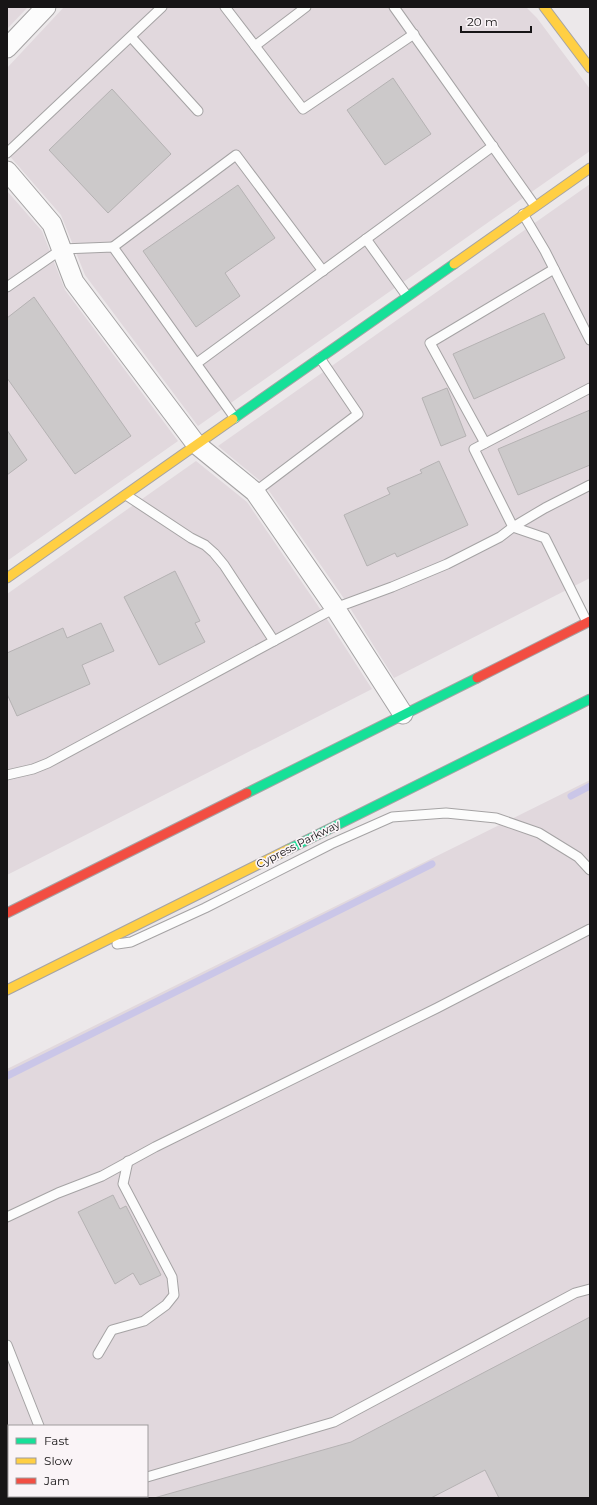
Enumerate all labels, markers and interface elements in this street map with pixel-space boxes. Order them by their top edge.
scale bar [461,8,531,34]
text: 20 m [467,14,498,29]
street label: Cypress Parkway [254,817,342,871]
legend [8,1425,148,1497]
text: Fast [44,1433,69,1448]
text: Slow [44,1453,73,1468]
text: Jam [43,1473,70,1488]

